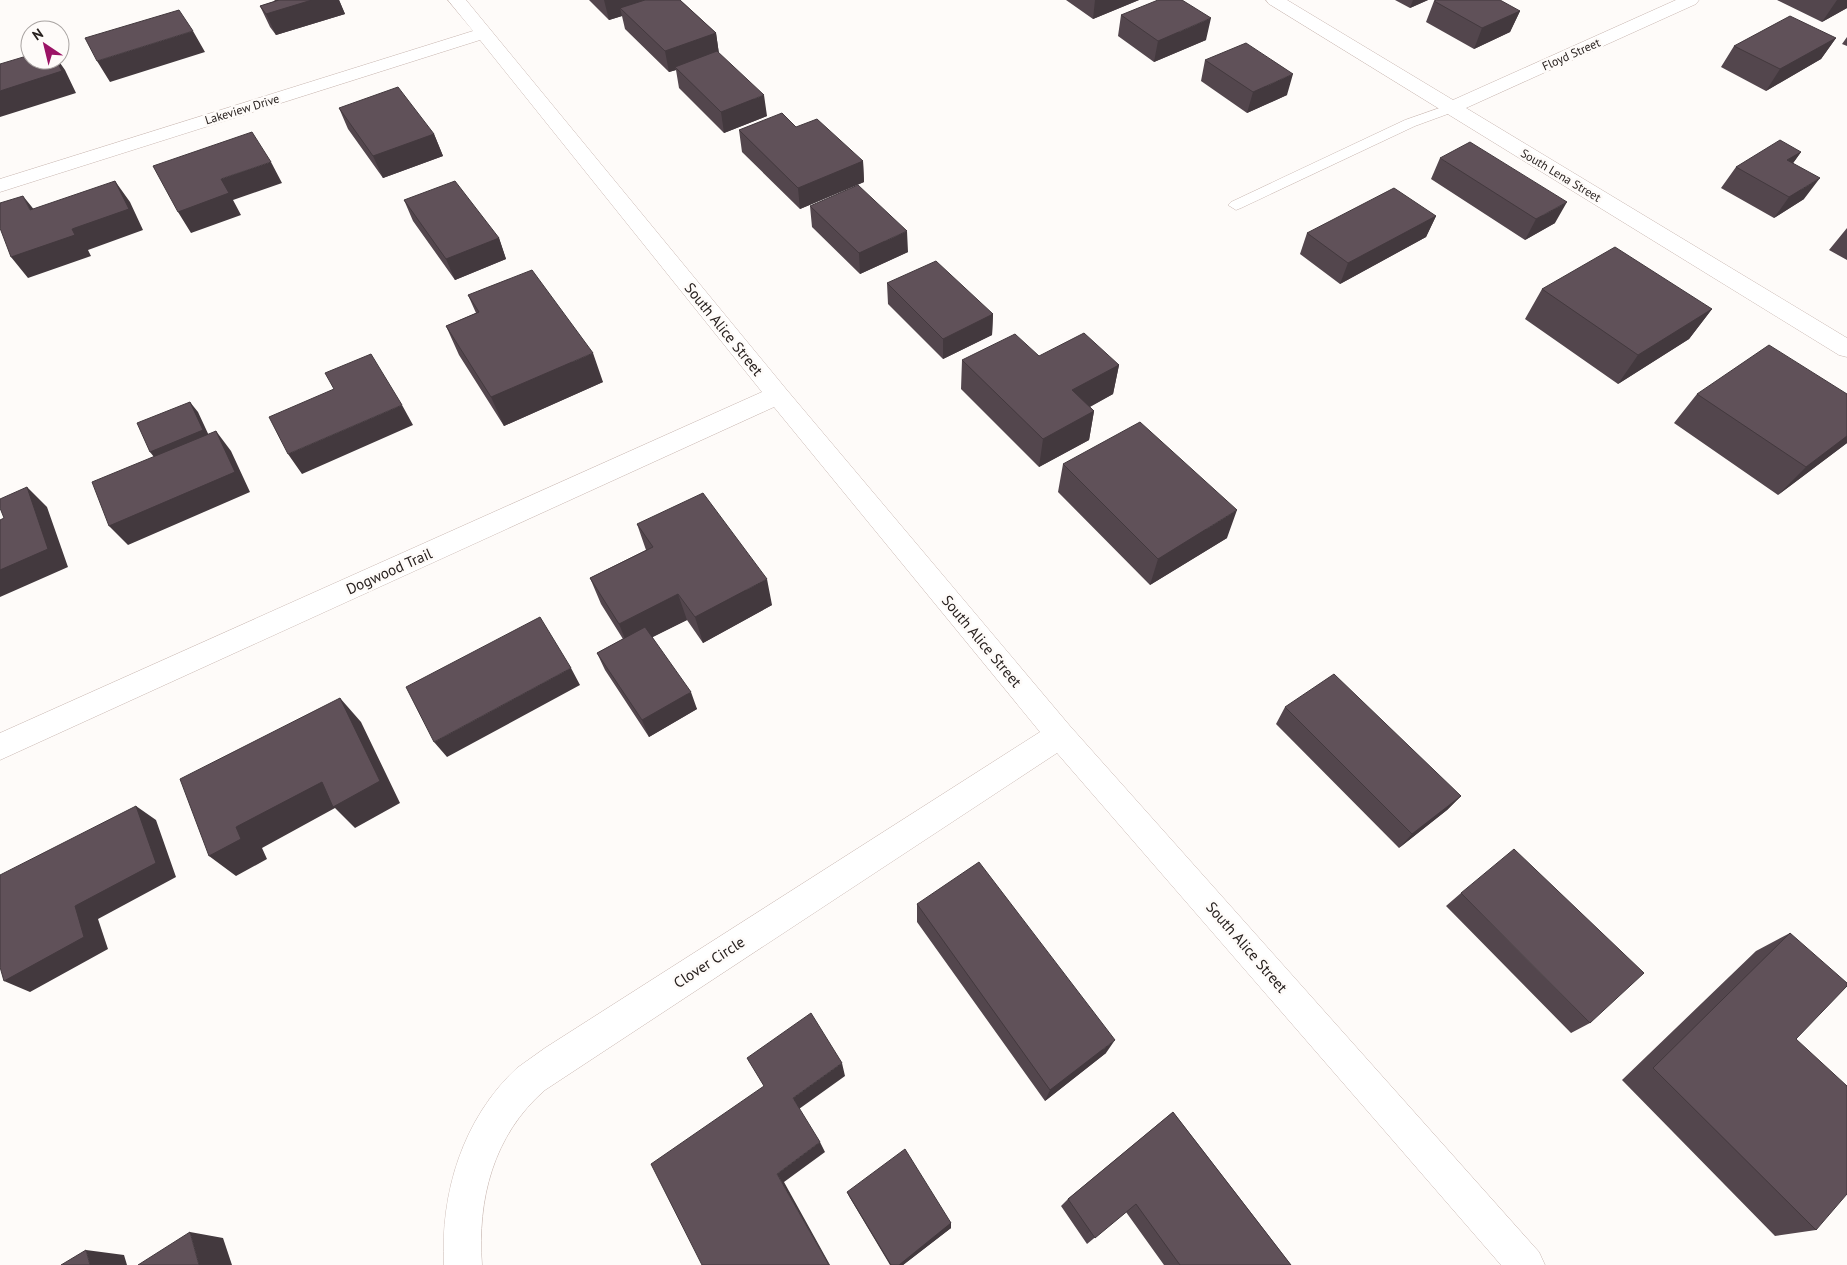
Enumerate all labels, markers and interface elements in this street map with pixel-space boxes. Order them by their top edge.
north arrow [20,20,70,70]
text: N [29,24,46,44]
street label: Floyd Street [1540,35,1602,73]
street label: Lakeview Drive [203,91,281,127]
street label: South Lena Street [1518,145,1604,205]
street label: South Alice Street [681,279,767,379]
street label: Dogwood Trail [343,543,436,598]
street label: South Alice Street [938,591,1026,691]
street label: South Alice Street [1202,898,1292,996]
street label: Clover Circle [670,932,748,992]

